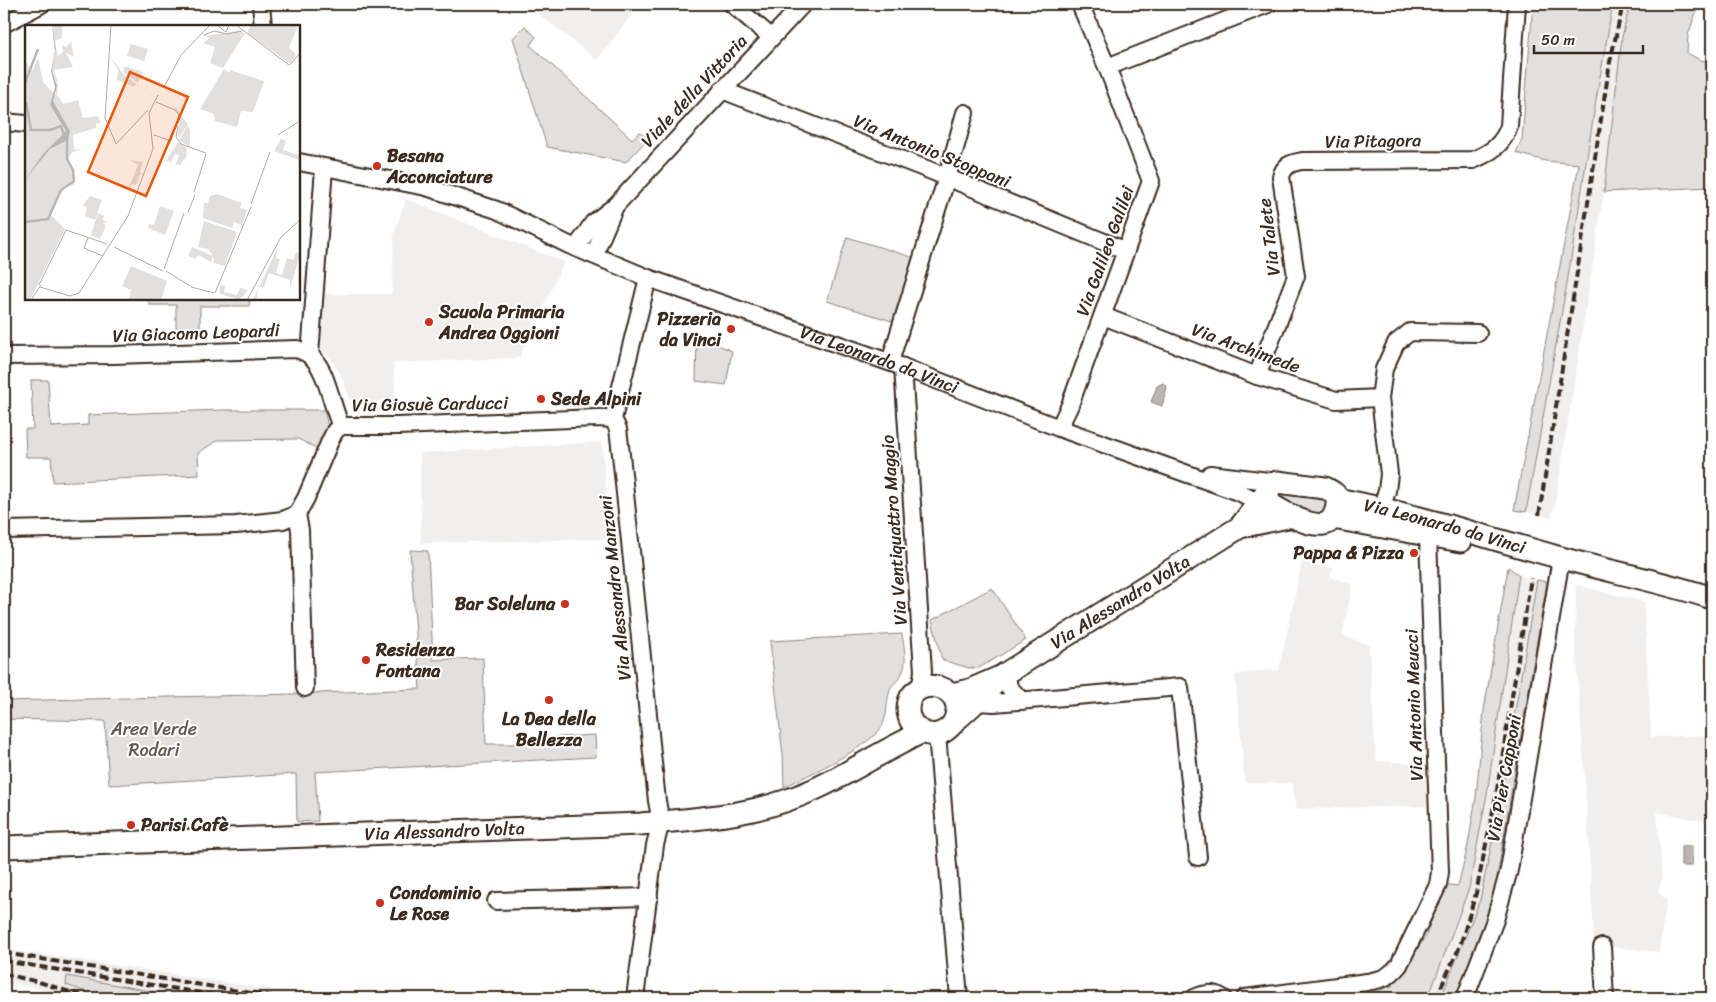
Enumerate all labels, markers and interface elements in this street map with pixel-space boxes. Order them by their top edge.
scale bar [1534,22,1642,54]
inset map [25,25,300,300]
street label: Viale della Vittoria [633,27,755,155]
text: 50 m [1541,27,1576,53]
street label: Via Antonio Stoppani [849,105,1016,198]
street label: Via Pitagora [1324,124,1422,158]
place label: Besana Acconciature [386,140,494,193]
marker: Besana Acconciature [371,160,383,172]
street label: Via Galileo Galilei [1067,180,1144,321]
street label: Via Talete [1248,196,1290,278]
place label: Scuola Primaria Andrea Oggioni [438,296,564,349]
place label: Pizzeria da Vinci [657,303,722,356]
street label: Via Giacomo Leopardi [112,314,281,352]
street label: Via Archimede [1187,314,1305,382]
marker: Scuola Primaria Andrea Oggioni [423,316,435,328]
street label: Via Leonardo da Vinci [796,316,964,404]
marker: Pizzeria da Vinci [725,323,737,335]
place label: Sede Alpini [550,383,642,415]
street label: Via Giosuè Carducci [352,387,509,421]
marker: Sede Alpini [535,393,547,405]
street label: Via Ventiquattro Maggio [871,434,917,626]
street label: Via Leonardo da Vinci [1361,489,1530,563]
street label: Via Alessandro Manzoni [589,493,641,682]
place label: Pappa & Pizza [1293,537,1404,569]
street label: Via Alessandro Volta [1044,546,1197,658]
marker: Pappa & Pizza [1408,547,1420,559]
place label: Bar Soleluna [455,588,556,620]
marker: Bar Soleluna [559,598,571,610]
street label: Via Antonio Meucci [1395,627,1433,782]
place label: Residenza Fontana [375,634,455,687]
marker: Residenza Fontana [360,654,372,666]
marker: La Dea della Bellezza [543,694,555,706]
place label: La Dea della Bellezza [502,703,597,756]
street label: Via Pier Capponi [1477,711,1531,844]
park label: Area Verde Rodari [110,713,197,766]
place label: Parisi Cafè [141,809,229,841]
street label: Via Alessandro Volta [364,812,525,850]
marker: Parisi Cafè [125,819,137,831]
place label: Condominio Le Rose [389,877,482,930]
marker: Condominio Le Rose [374,897,386,909]

